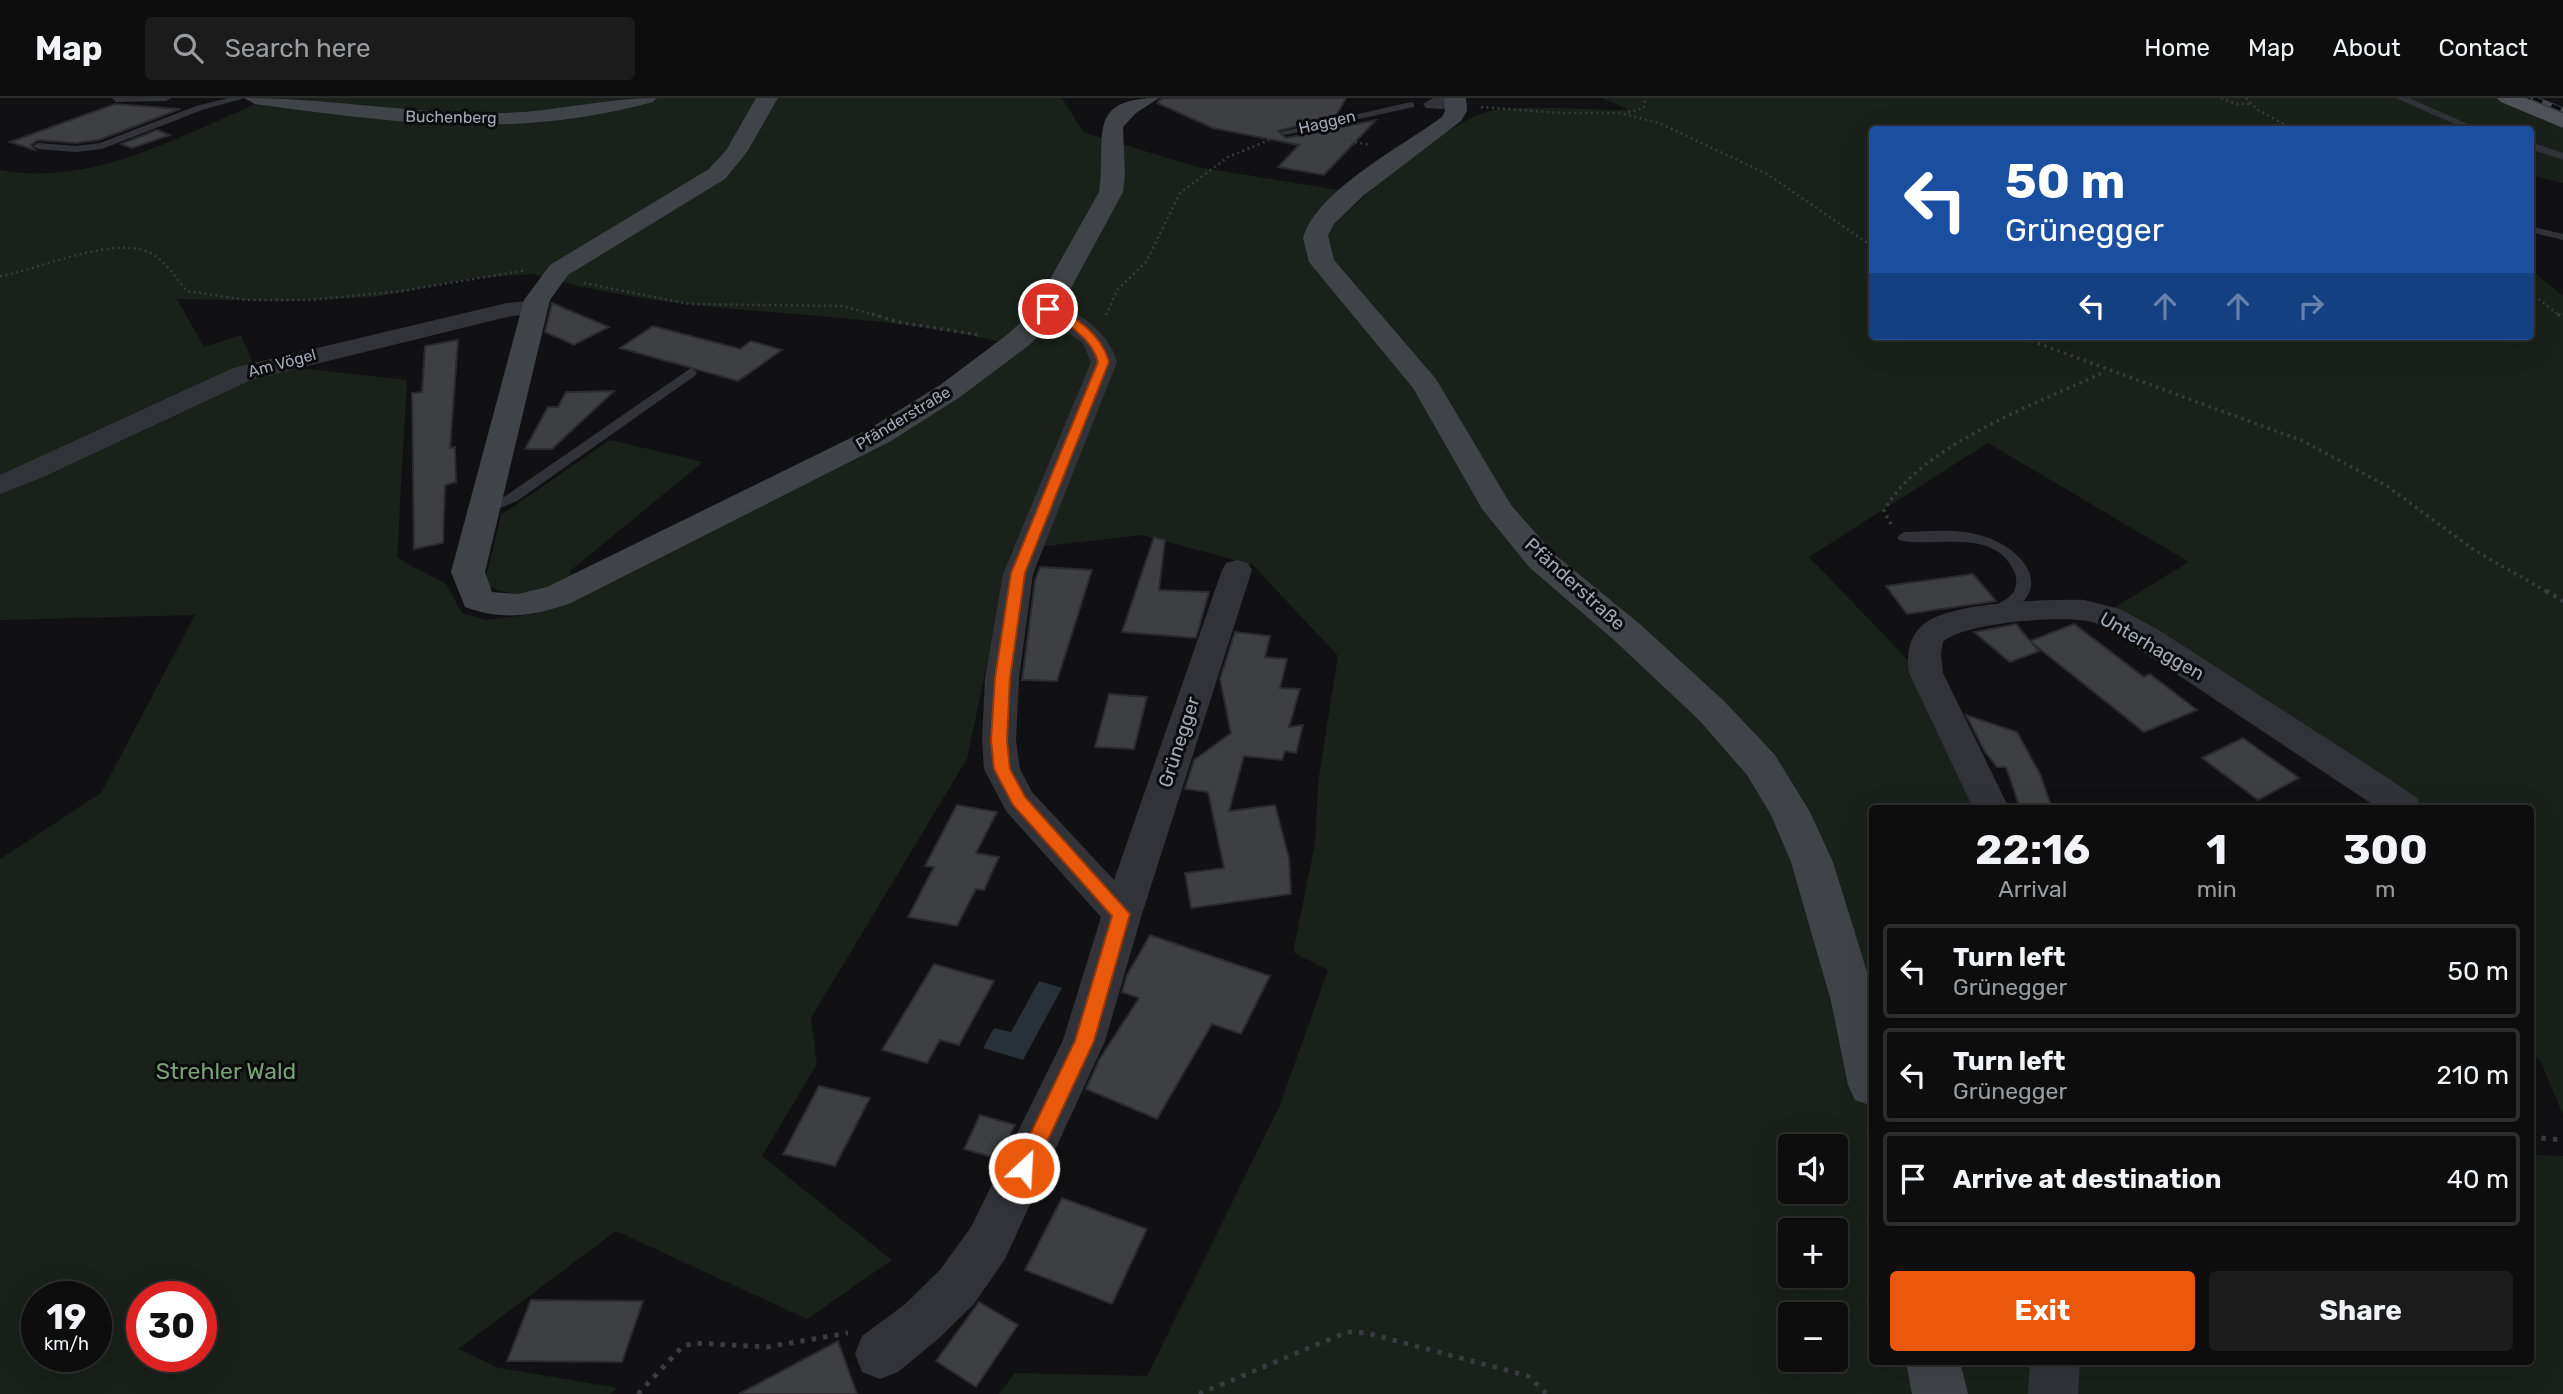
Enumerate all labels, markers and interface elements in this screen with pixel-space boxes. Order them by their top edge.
search box [145,17,635,80]
text: Map [35,29,103,68]
icon: search [169,29,207,67]
text: Search here [225,33,370,64]
text: Home [2144,34,2210,62]
text: Map [2248,34,2295,62]
text: About [2333,34,2401,62]
text: Contact [2439,34,2528,62]
street label: Haggen [1297,106,1357,138]
street label: Buchenberg [405,107,497,127]
text: 50 m [2005,152,2125,210]
icon: left [1890,154,1981,245]
text: Grünegger [2005,211,2164,249]
pin [1018,279,1078,339]
icon: left [2073,287,2111,325]
icon: ahead [2146,287,2184,325]
icon: ahead [2219,287,2257,325]
icon: right [2292,287,2330,325]
icon: arrive [1029,290,1067,328]
street label: Am Vögel [246,345,318,381]
street label: Pfänderstraße [852,382,954,454]
street label: Pfänderstraße [1520,533,1630,635]
street label: Unterhaggen [2096,607,2208,685]
street label: Grünegger [1153,693,1205,790]
text: 22:16 [1975,825,2090,875]
text: 1 [2206,825,2227,875]
text: 300 [2343,825,2428,875]
text: Arrival [1998,875,2067,903]
text: min [2197,875,2237,903]
text: m [2375,875,2396,903]
text: Turn left [1953,942,2065,973]
icon: left [1894,952,1932,990]
text: 50 m [2448,956,2509,987]
text: Grünegger [1953,973,2067,1001]
text: Turn left [1953,1046,2065,1077]
icon: left [1894,1056,1932,1094]
park label: Strehler Wald [156,1057,296,1085]
text: 210 m [2437,1060,2509,1091]
text: Grünegger [1953,1077,2067,1105]
position arrow [987,1131,1061,1205]
map controls [1778,1134,1848,1372]
button: sound [1778,1134,1848,1204]
icon: arrive [1894,1160,1932,1198]
text: Arrive at destination [1953,1164,2221,1195]
text: 40 m [2447,1164,2509,1195]
button: + [1778,1218,1848,1288]
button: Exit [1890,1271,2195,1351]
button: Share [2209,1271,2513,1351]
speed limit sign: 30 [126,1281,217,1372]
text: 19 [47,1296,86,1338]
button: − [1778,1302,1848,1372]
text: km/h [44,1333,89,1355]

